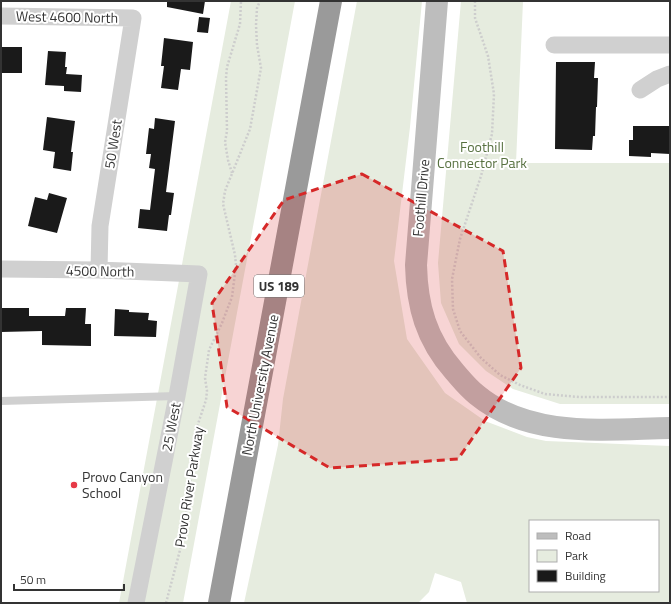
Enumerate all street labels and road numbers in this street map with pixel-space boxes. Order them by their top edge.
street label: West 4600 North [16,5,118,28]
street label: 50 West [98,118,127,170]
street label: Foothill Drive [407,158,434,237]
street label: 4500 North [66,259,134,282]
road number: US 189 [254,275,304,297]
street label: North University Avenue [236,313,283,457]
street label: 25 West [155,401,186,453]
street label: Provo River Parkway [169,425,208,549]

